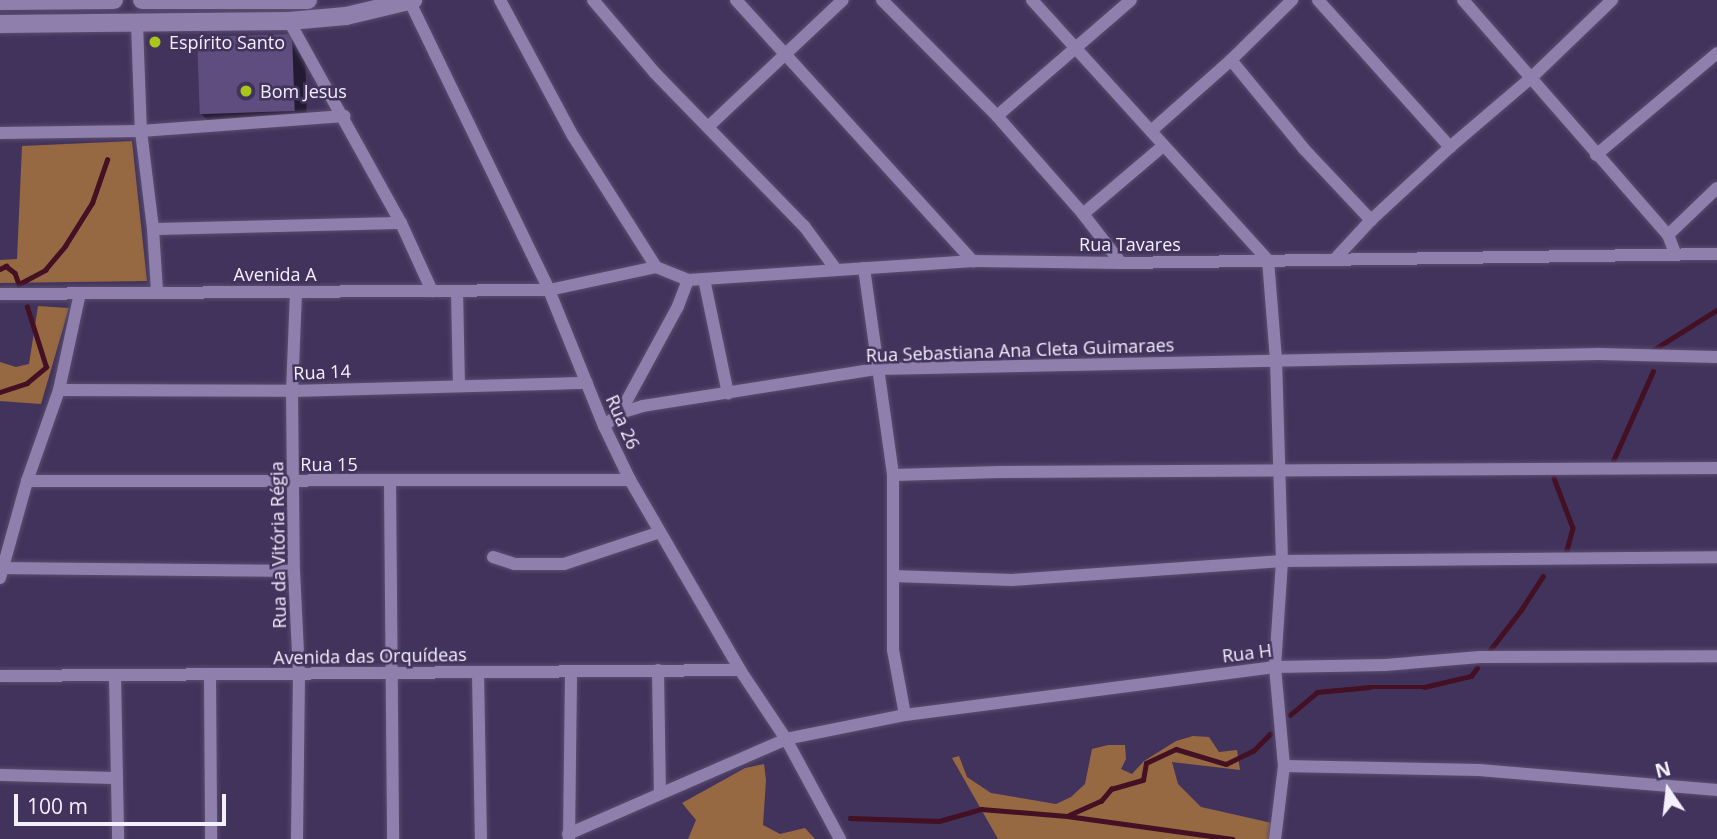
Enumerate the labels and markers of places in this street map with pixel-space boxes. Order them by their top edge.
place label: Espírito Santo [169,31,285,53]
marker: Espírito Santo [147,34,163,50]
place label: Bom Jesus [260,80,347,102]
marker: Bom Jesus [238,83,254,99]

